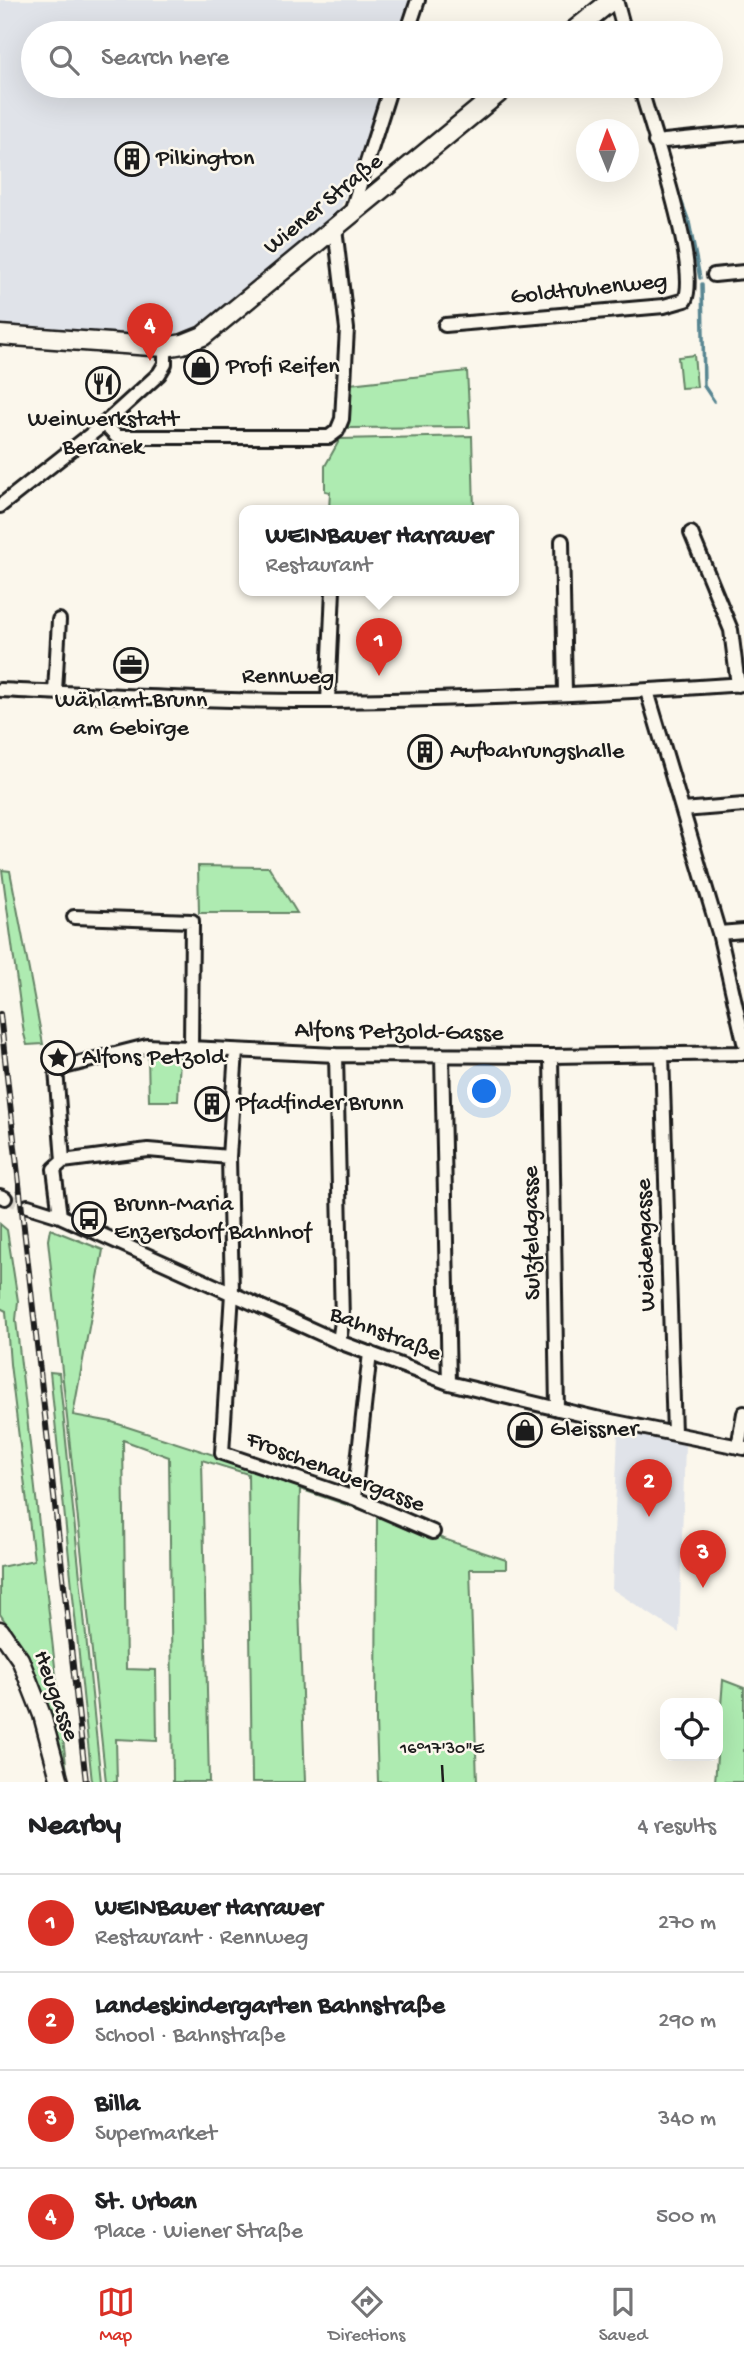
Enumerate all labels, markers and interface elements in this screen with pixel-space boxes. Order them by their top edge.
search box [21,21,723,98]
icon: search [45,41,83,79]
text: Search here [101,44,229,75]
north arrow [576,119,639,182]
building icon: Pilkington [113,140,151,178]
place label: Pilkington [155,145,255,174]
street label: Wiener Straße [258,148,390,262]
street label: Goldtruhenweg [509,267,669,313]
pin: 4 [127,303,173,361]
shop icon: Profi Reifen [182,348,220,386]
place label: Profi Reifen [225,353,340,382]
restaurant icon: Weinwerkstatt Beranek [84,365,122,403]
place label: Weinwerkstatt Beranek [27,406,181,463]
popup [239,505,519,596]
text: WEINBauer Harrauer [265,522,493,553]
text: Restaurant [265,553,372,580]
pin: 1 [356,618,402,676]
office icon: Wählamt Brunn am Gebirge [112,646,150,684]
street label: Rennweg [242,663,334,693]
place label: Wählamt Brunn am Gebirge [55,687,208,744]
building icon: Aufbahrungshalle [406,733,444,771]
place label: Aufbahrungshalle [450,738,625,767]
street label: Alfons Petzold-Gasse [294,1017,504,1049]
place icon: Alfons Petzold [39,1039,77,1077]
place label: Alfons Petzold [82,1044,227,1073]
your location [467,1074,501,1108]
building icon: Pfadfinder Brunn [193,1085,231,1123]
place label: Pfadfinder Brunn [235,1090,404,1119]
street label: Sulzfeldgasse [517,1165,549,1300]
street label: Weidengasse [630,1177,664,1312]
place label: Brunn-Maria Enzersdorf Bahnhof [113,1191,313,1248]
bus stop icon: Brunn-Maria Enzersdorf Bahnhof [70,1200,108,1238]
street label: Bahnstraße [324,1300,446,1370]
shop icon: Gleissner [506,1411,544,1449]
place label: Gleissner [550,1416,640,1445]
street label: Froschenauergasse [240,1425,429,1521]
pin: 2 [626,1459,672,1517]
pin: 3 [680,1530,726,1588]
street label: Heugasse [25,1647,85,1746]
map controls [660,1698,723,1761]
button: locate [660,1698,723,1761]
text: 16°17'30"E [399,1739,485,1760]
text: Nearby [28,1810,121,1845]
text: 4 results [637,1814,716,1841]
text: WEINBauer Harrauer [95,1894,322,1925]
text: 1 [46,1910,56,1937]
text: 270 m [658,1910,716,1937]
text: Restaurant · Rennweg [95,1925,308,1952]
text: Landeskindergarten Bahnstraße [95,1992,445,2023]
text: 2 [45,2008,57,2035]
text: 290 m [658,2008,716,2035]
text: School · Bahnstraße [95,2023,285,2050]
text: Billa [95,2090,140,2121]
text: 3 [45,2106,57,2133]
text: 340 m [658,2106,716,2133]
text: Supermarket [95,2121,217,2148]
text: St. Urban [95,2188,197,2219]
text: 4 [46,2204,56,2231]
text: 500 m [656,2204,716,2231]
text: Place · Wiener Straße [95,2219,303,2246]
tab: Map [97,2283,135,2348]
tab: Directions [328,2283,405,2348]
tab: Saved [599,2283,647,2348]

